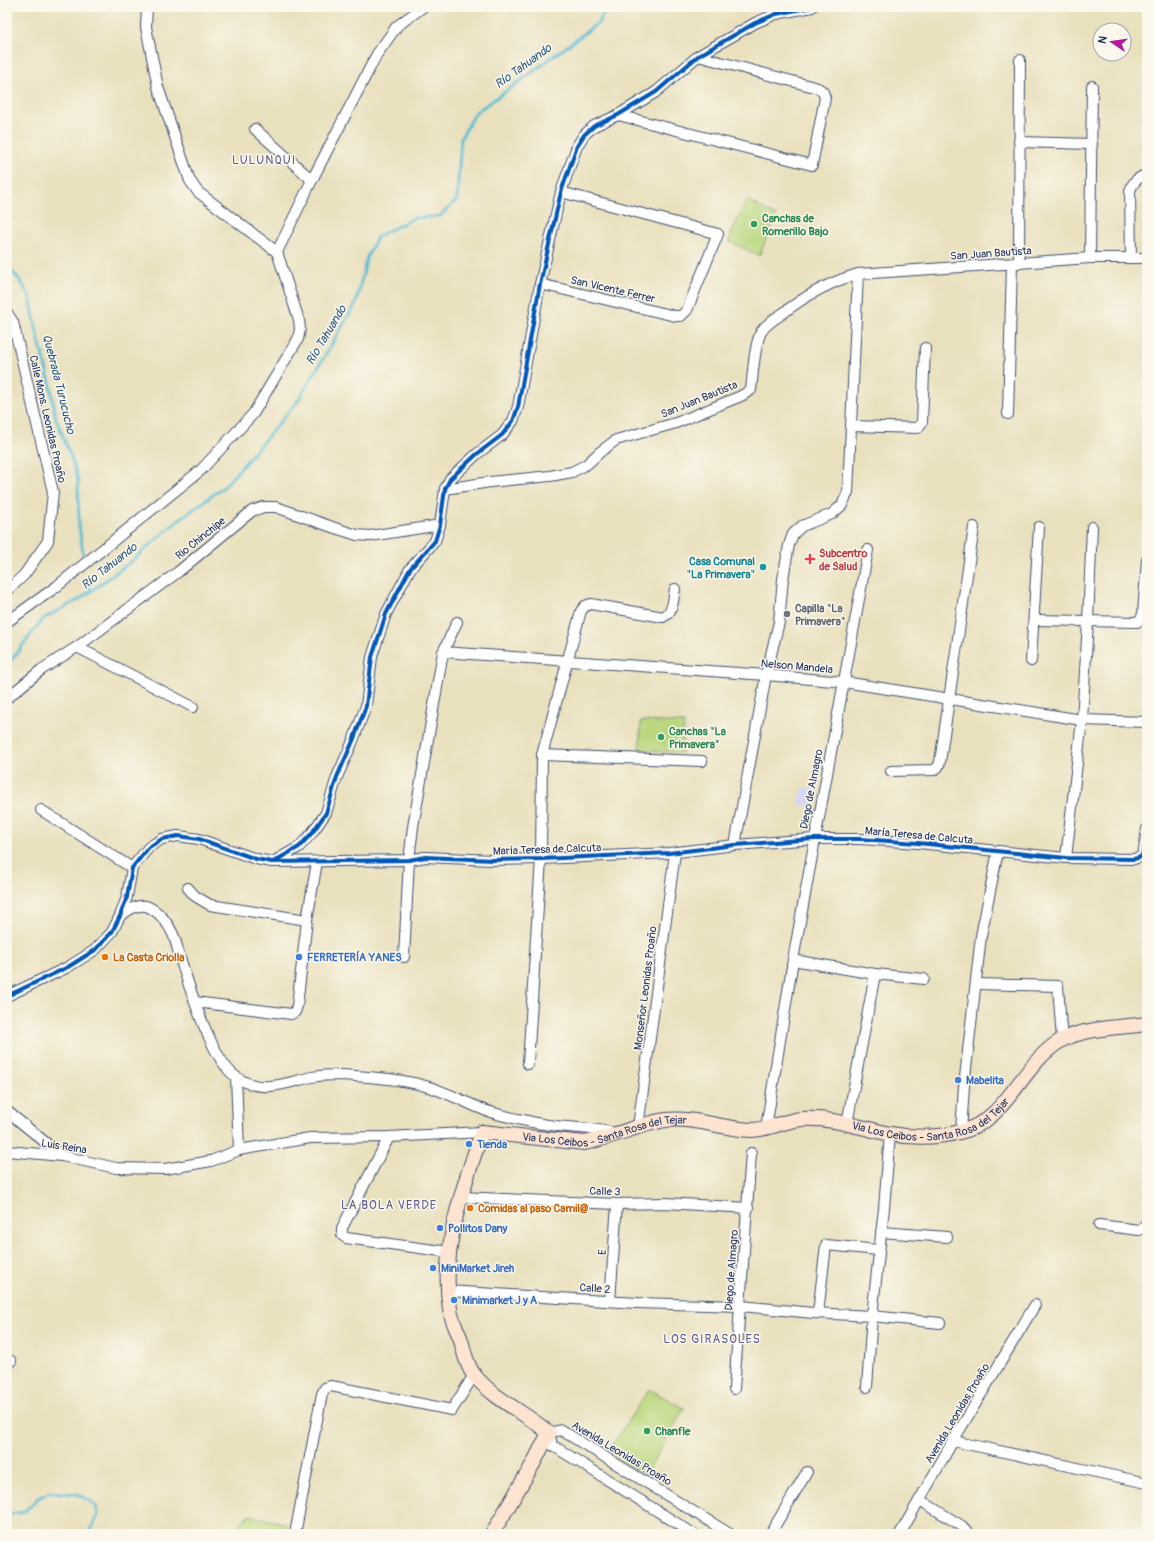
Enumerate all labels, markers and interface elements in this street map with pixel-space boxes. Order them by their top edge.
north arrow [1092,22,1132,62]
text: N [1096,34,1110,45]
water label: Río Tahuando [492,40,556,92]
district label: LULUNQUI [232,153,296,168]
place label: Canchas de Romerillo Bajo [762,212,828,238]
marker: Canchas de Romerillo Bajo [749,219,759,229]
street label: San Juan Bautista [950,244,1032,263]
street label: San Vicente Ferrer [569,273,656,306]
water label: Río Tahuando [303,302,351,368]
water label: Quebrada Turucucho [39,333,79,437]
street label: Calle Mons. Leonidas Proaño [26,354,69,484]
street label: San Juan Bautista [659,378,739,421]
street label: Rio Chinchipe [173,514,228,562]
water label: Río Tahuando [78,539,141,593]
place label: Subcentro de Salud [819,547,867,573]
marker: Subcentro de Salud [804,553,816,565]
place label: Casa Comunal "La Primavera" [687,555,755,581]
marker: Casa Comunal "La Primavera" [758,562,768,572]
place label: Capilla "La Primavera" [795,602,845,628]
marker: Capilla "La Primavera" [782,609,792,619]
street label: Nelson Mandela [760,657,834,676]
place label: Canchas "La Primavera" [669,725,726,751]
marker: Canchas "La Primavera" [656,732,666,742]
street label: Diego de Almagro [797,748,826,830]
street label: María Teresa de Calcuta [864,824,974,847]
street label: María Teresa de Calcuta [493,841,601,858]
street label: Monseñor Leonidas Proaño [631,925,660,1051]
place label: FERRETERÍA YANES [307,950,402,964]
place label: La Casta Criolla [113,951,184,964]
marker: La Casta Criolla [100,952,110,962]
marker: FERRETERÍA YANES [294,952,304,962]
place label: Mabelita [966,1074,1004,1087]
marker: Mabelita [953,1075,963,1085]
street label: Via Los Ceibos - Santa Rosa del Tejar [850,1095,1012,1144]
street label: Via Los Ceibos - Santa Rosa del Tejar [522,1113,687,1150]
street label: Luis Reina [40,1136,88,1157]
place label: Tienda [476,1138,507,1151]
marker: Tienda [464,1139,474,1149]
street label: Calle 3 [589,1184,621,1199]
district label: LA BOLA VERDE [341,1198,437,1213]
place label: Comidas al paso Camil@ [478,1202,589,1215]
marker: Comidas al paso Camil@ [465,1203,475,1213]
place label: Pollitos Dany [448,1222,508,1235]
marker: Pollitos Dany [435,1223,445,1233]
street label: Diego de Almagro [722,1229,741,1311]
street label: E [596,1248,609,1255]
place label: MiniMarket Jireh [441,1262,514,1275]
marker: MiniMarket Jireh [428,1263,438,1273]
street label: Calle 2 [579,1281,611,1296]
place label: Minimarket J y A [462,1294,538,1307]
marker: Minimarket J y A [449,1295,459,1305]
district label: LOS GIRASOLES [663,1332,761,1347]
street label: Avenida Leonidas Proaño [923,1361,992,1465]
street label: Avenida Leonidas Proaño [570,1419,674,1488]
place label: Chanfle [655,1425,691,1438]
marker: Chanfle [642,1426,652,1436]

